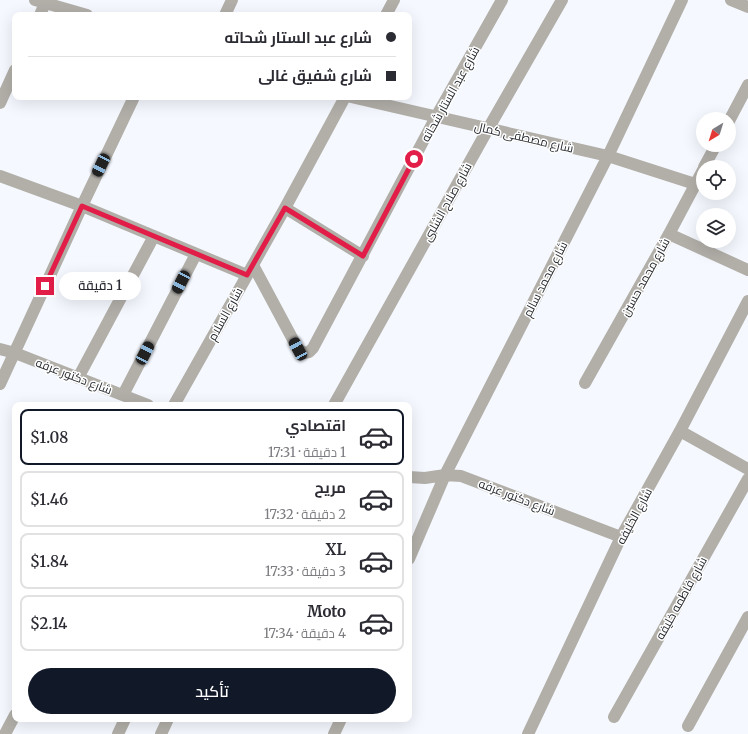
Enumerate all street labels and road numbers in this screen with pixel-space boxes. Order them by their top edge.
street label: شارع عبد الستار شحاته [418,44,483,145]
street label: شارع مصطفى كمال [473,118,575,157]
street label: شارع صلاح الشلبى [419,160,476,244]
street label: شارع محمد حسين [617,235,674,319]
street label: شارع محمد سالم [519,239,571,320]
street label: شارع السلام [204,285,247,344]
street label: شارع دكتور عرفه [33,355,114,398]
street label: شارع دكتور عرفه [476,476,557,519]
street label: شارع الخليفه [613,485,656,547]
street label: شارع فاطمه خليفه [652,554,711,642]

